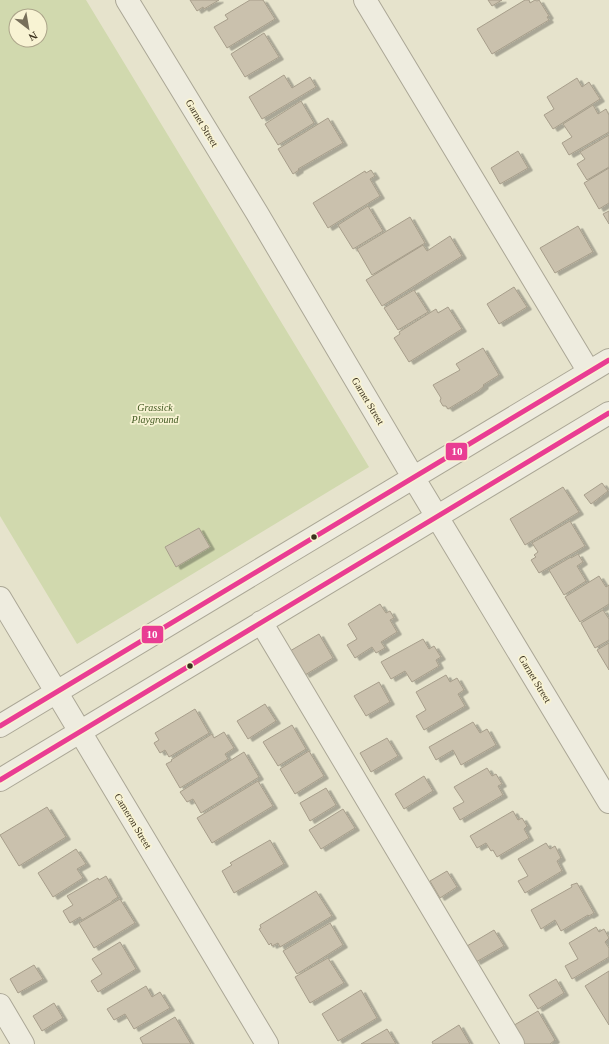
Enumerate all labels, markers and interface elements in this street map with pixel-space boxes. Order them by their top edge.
north arrow [8,8,48,48]
text: N [27,29,40,44]
street label: Garnet Street [184,97,220,149]
street label: Garnet Street [350,375,386,427]
park label: Grassick Playground [131,402,179,425]
line badge: 10 [445,442,468,461]
text: 10 [452,445,463,457]
unlabelled marker [309,532,319,542]
line badge: 10 [141,625,164,644]
text: 10 [147,628,158,640]
street label: Garnet Street [517,653,553,705]
unlabelled marker [185,661,195,671]
street label: Cameron Street [112,791,154,851]

